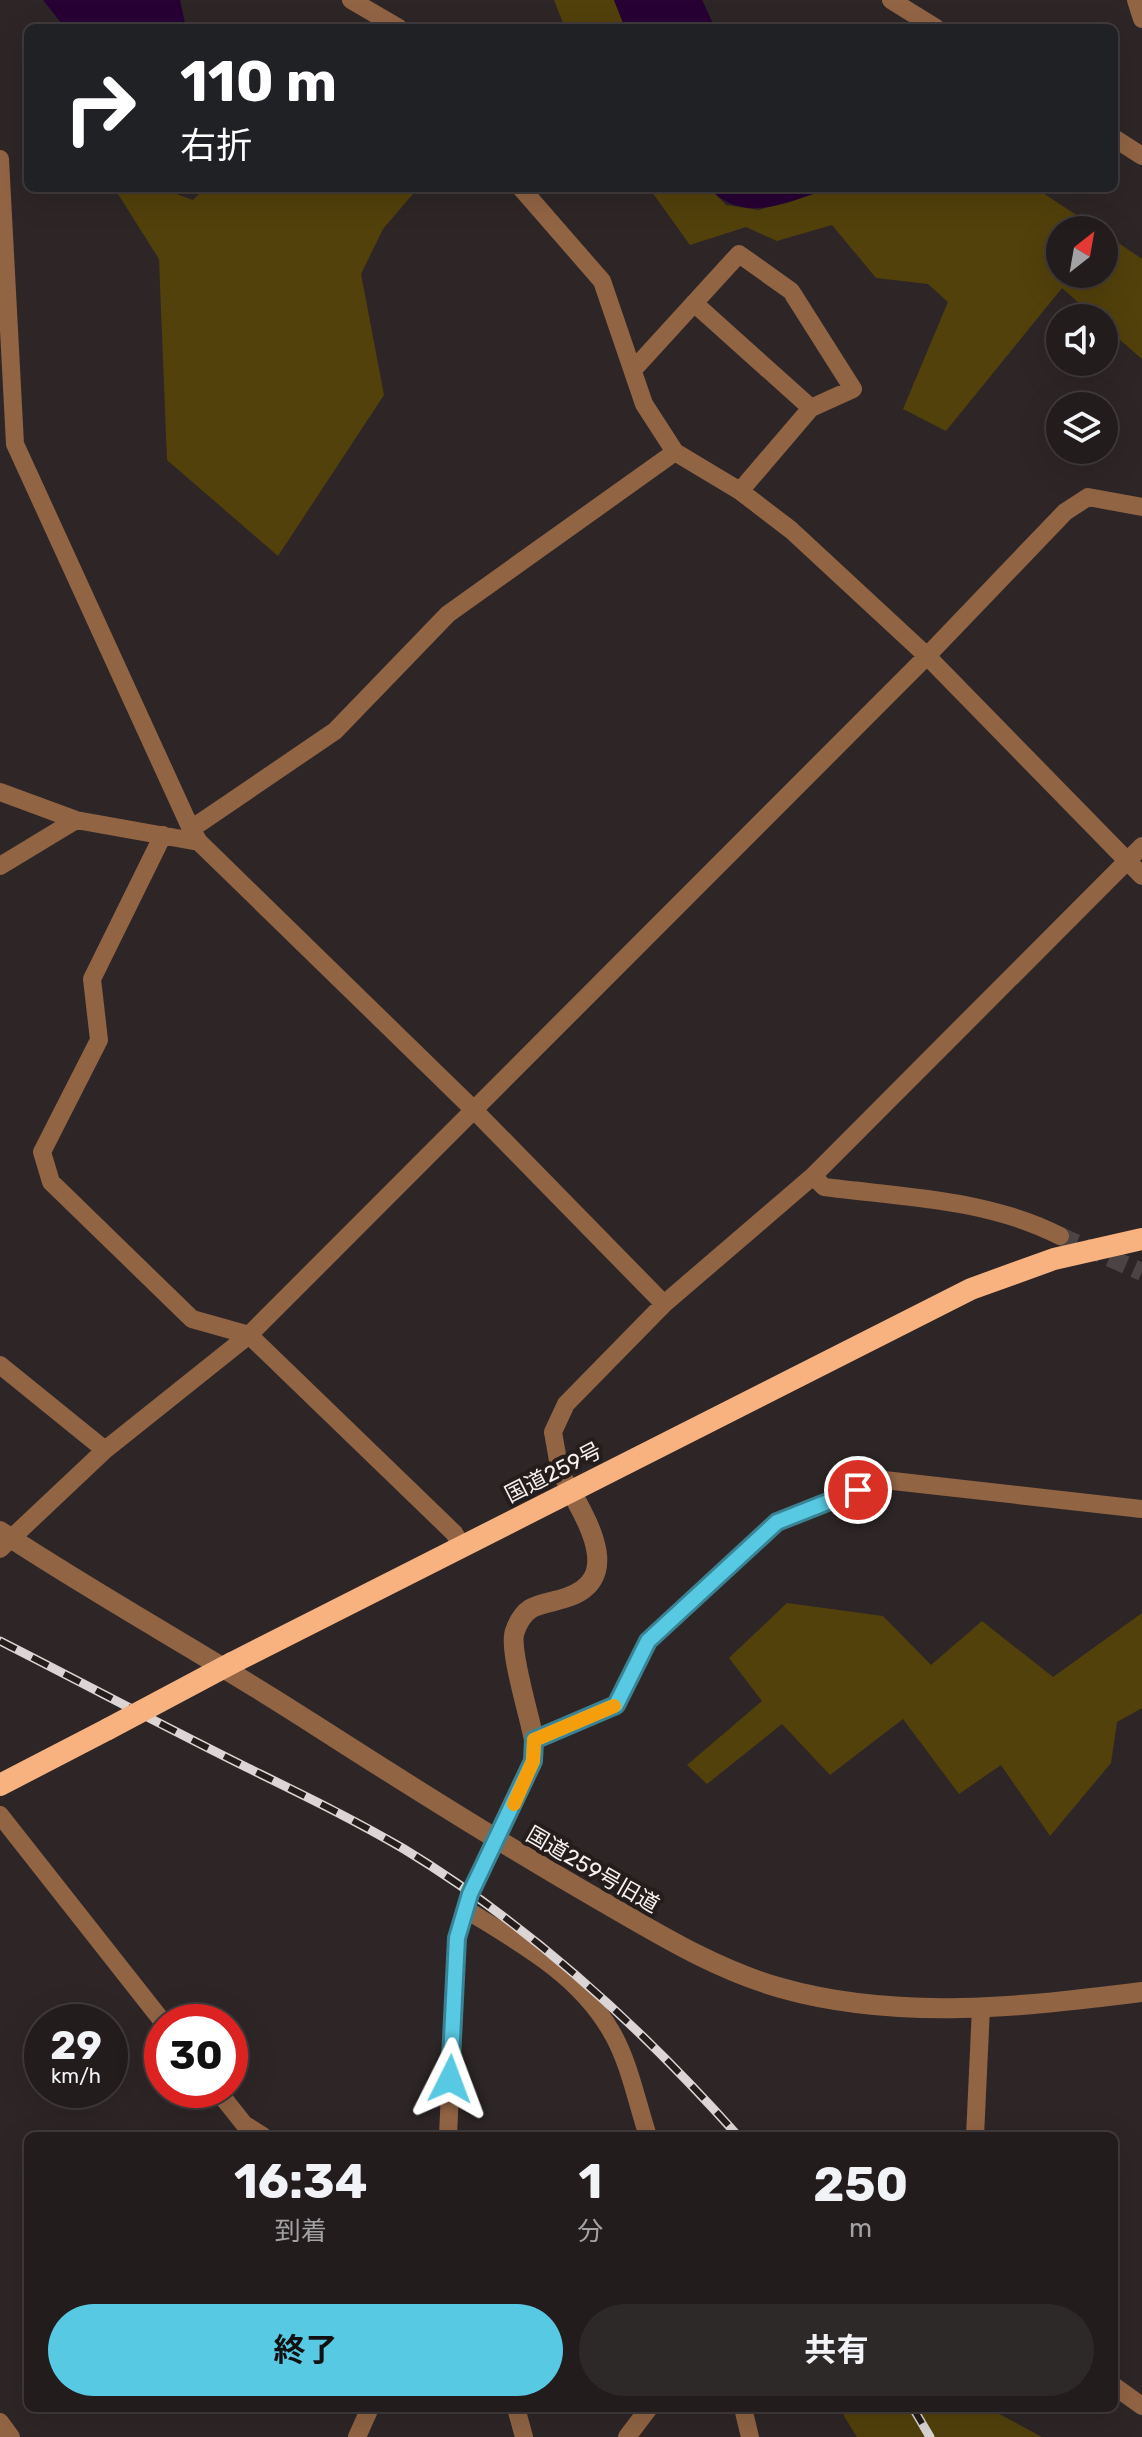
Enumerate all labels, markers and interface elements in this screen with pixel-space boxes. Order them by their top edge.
text: 110 m [180,49,337,115]
icon: right [48,56,152,160]
text: 右折 [180,124,252,167]
north arrow [1046,216,1118,288]
map controls [1046,216,1118,464]
button: sound [1046,304,1118,376]
button: layers [1046,392,1118,464]
street label: 国道259号 [500,1437,606,1508]
pin [824,1456,892,1524]
icon: arrive [836,1468,880,1512]
street label: 国道259号旧道 [521,1820,664,1918]
speed limit sign: 30 [144,2004,248,2108]
text: 29 [50,2022,102,2069]
position arrow [408,2037,492,2121]
text: km/h [51,2064,101,2088]
text: 16:34 [234,2153,367,2210]
text: 1 [578,2153,602,2210]
text: 250 [813,2156,908,2213]
text: m [849,2213,872,2244]
text: 到着 [275,2216,327,2247]
text: 分 [577,2216,603,2247]
button: 終了 [48,2304,563,2396]
button: 共有 [579,2304,1094,2396]

